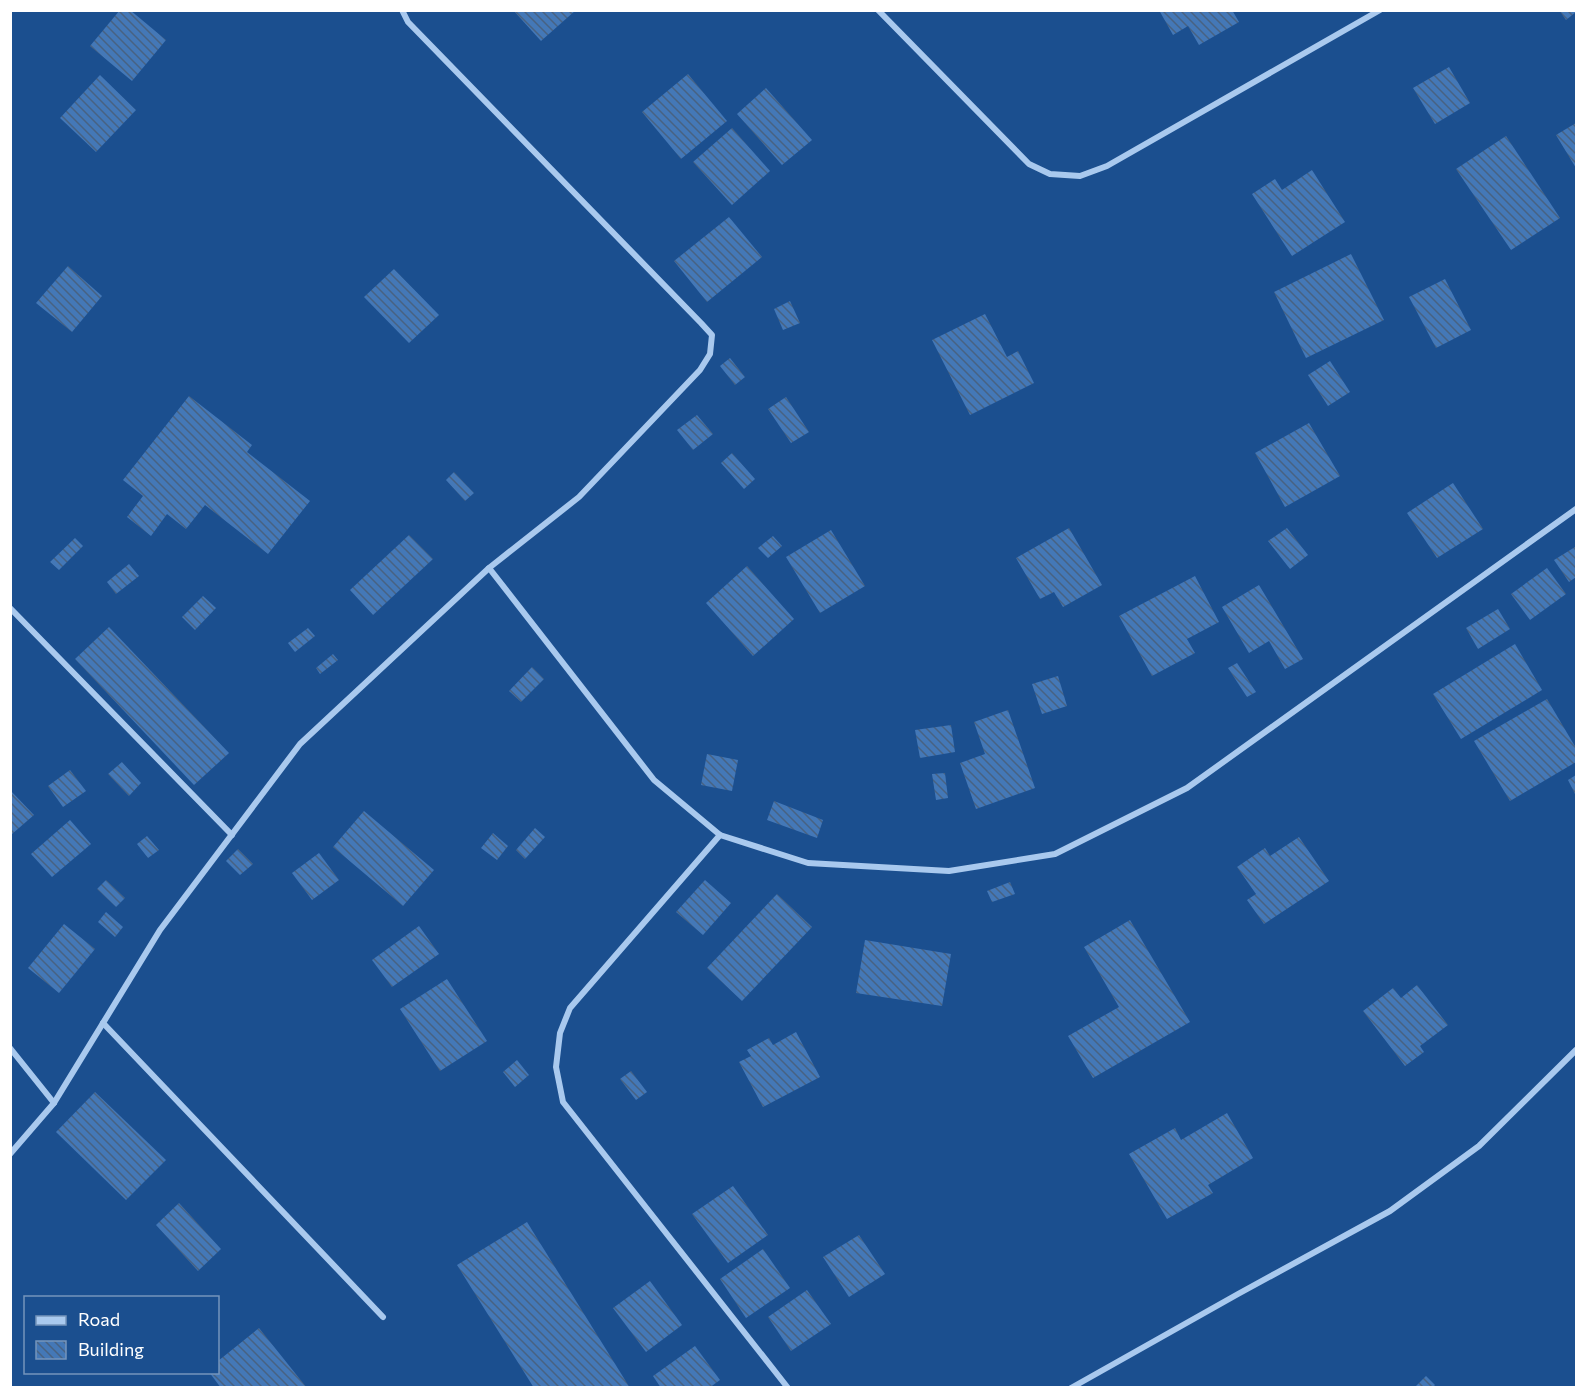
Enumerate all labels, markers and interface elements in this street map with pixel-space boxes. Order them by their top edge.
legend [24,1296,219,1374]
text: Road [78,1308,120,1330]
text: Building [78,1338,144,1360]

